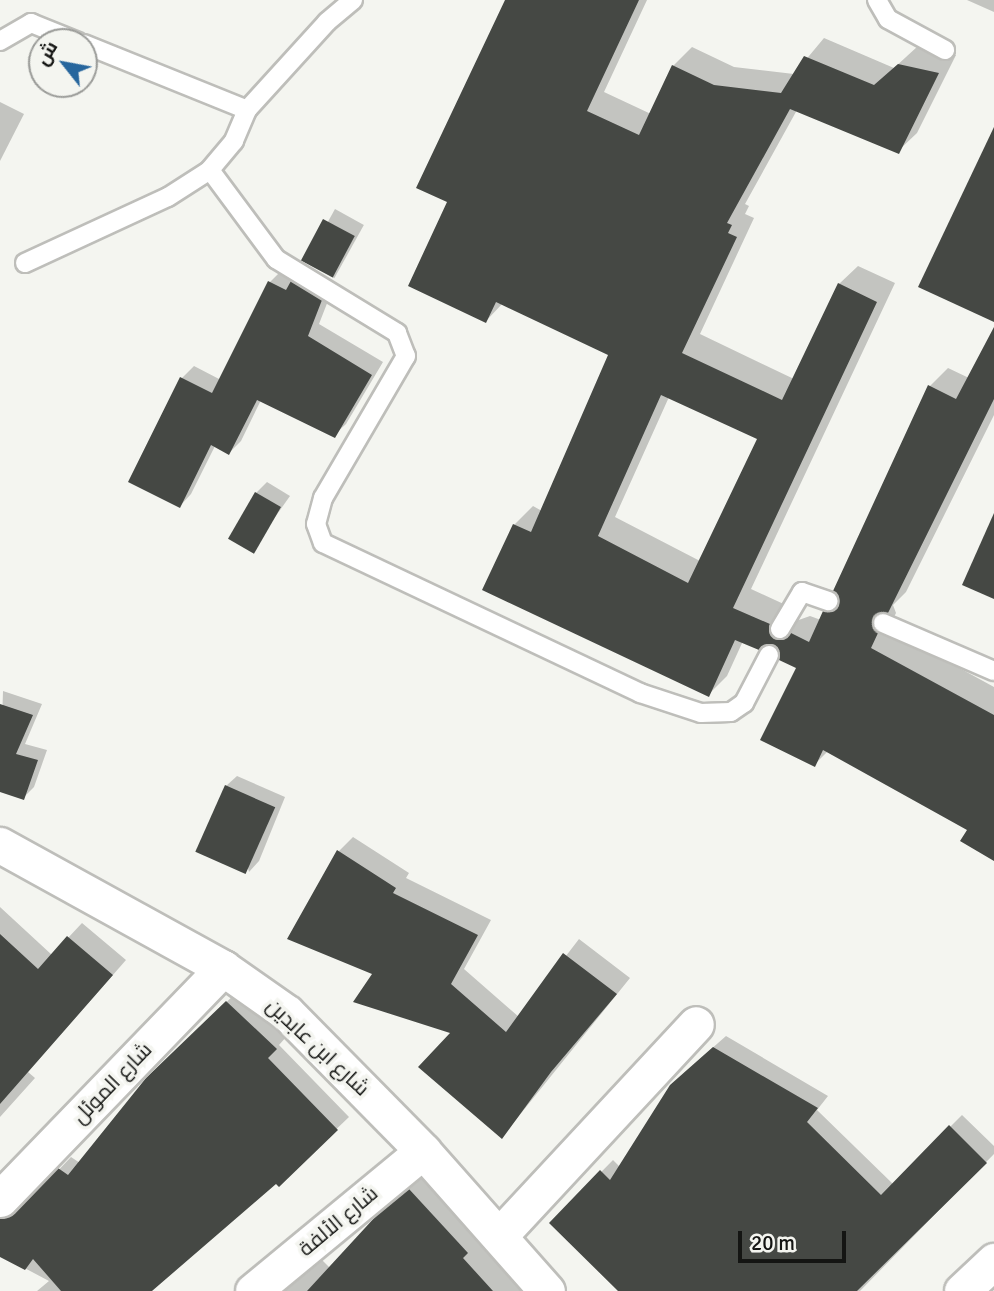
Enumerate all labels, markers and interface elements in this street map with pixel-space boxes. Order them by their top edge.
north arrow [28,28,98,98]
text: ش [30,37,63,70]
street label: شارع ابن عابدين [261,993,375,1101]
street label: شارع الموئل [67,1037,157,1129]
street label: شارع الألفة [293,1181,383,1261]
scale bar [742,1218,850,1262]
text: 20 m [751,1230,795,1256]

